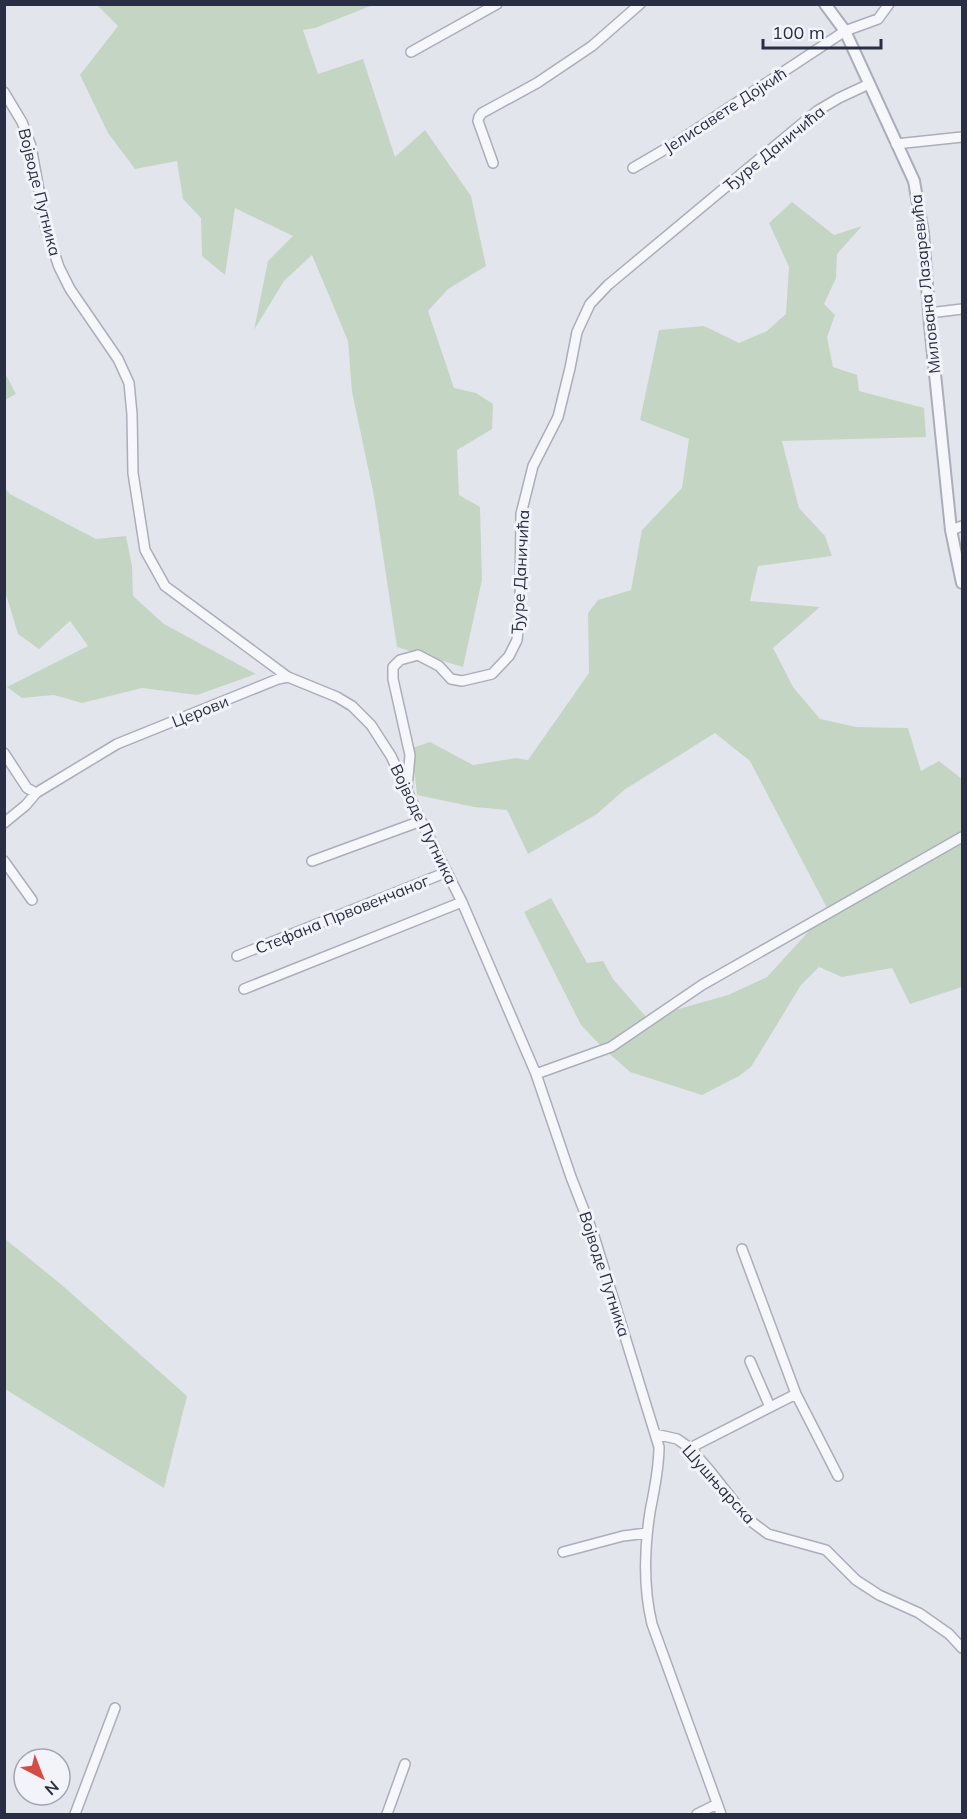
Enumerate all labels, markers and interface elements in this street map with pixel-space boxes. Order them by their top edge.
scale bar [763,12,882,50]
text: 100 m [772,21,825,44]
street label: Јелисавете Дојкић [660,63,790,157]
street label: Ђуре Даничића [719,101,829,195]
street label: Војводе Путника [14,126,66,258]
street label: Милована Лазаревића [906,193,944,375]
street label: Ђуре Даничића [507,509,533,635]
street label: Церови [169,691,231,731]
street label: Војводе Путника [386,761,462,887]
street label: Стефана Првовенчаног [252,870,432,958]
street label: Војводе Путника [575,1209,635,1339]
street label: Шушњарска [678,1440,760,1528]
north arrow [12,1747,72,1807]
text: N [41,1777,63,1800]

